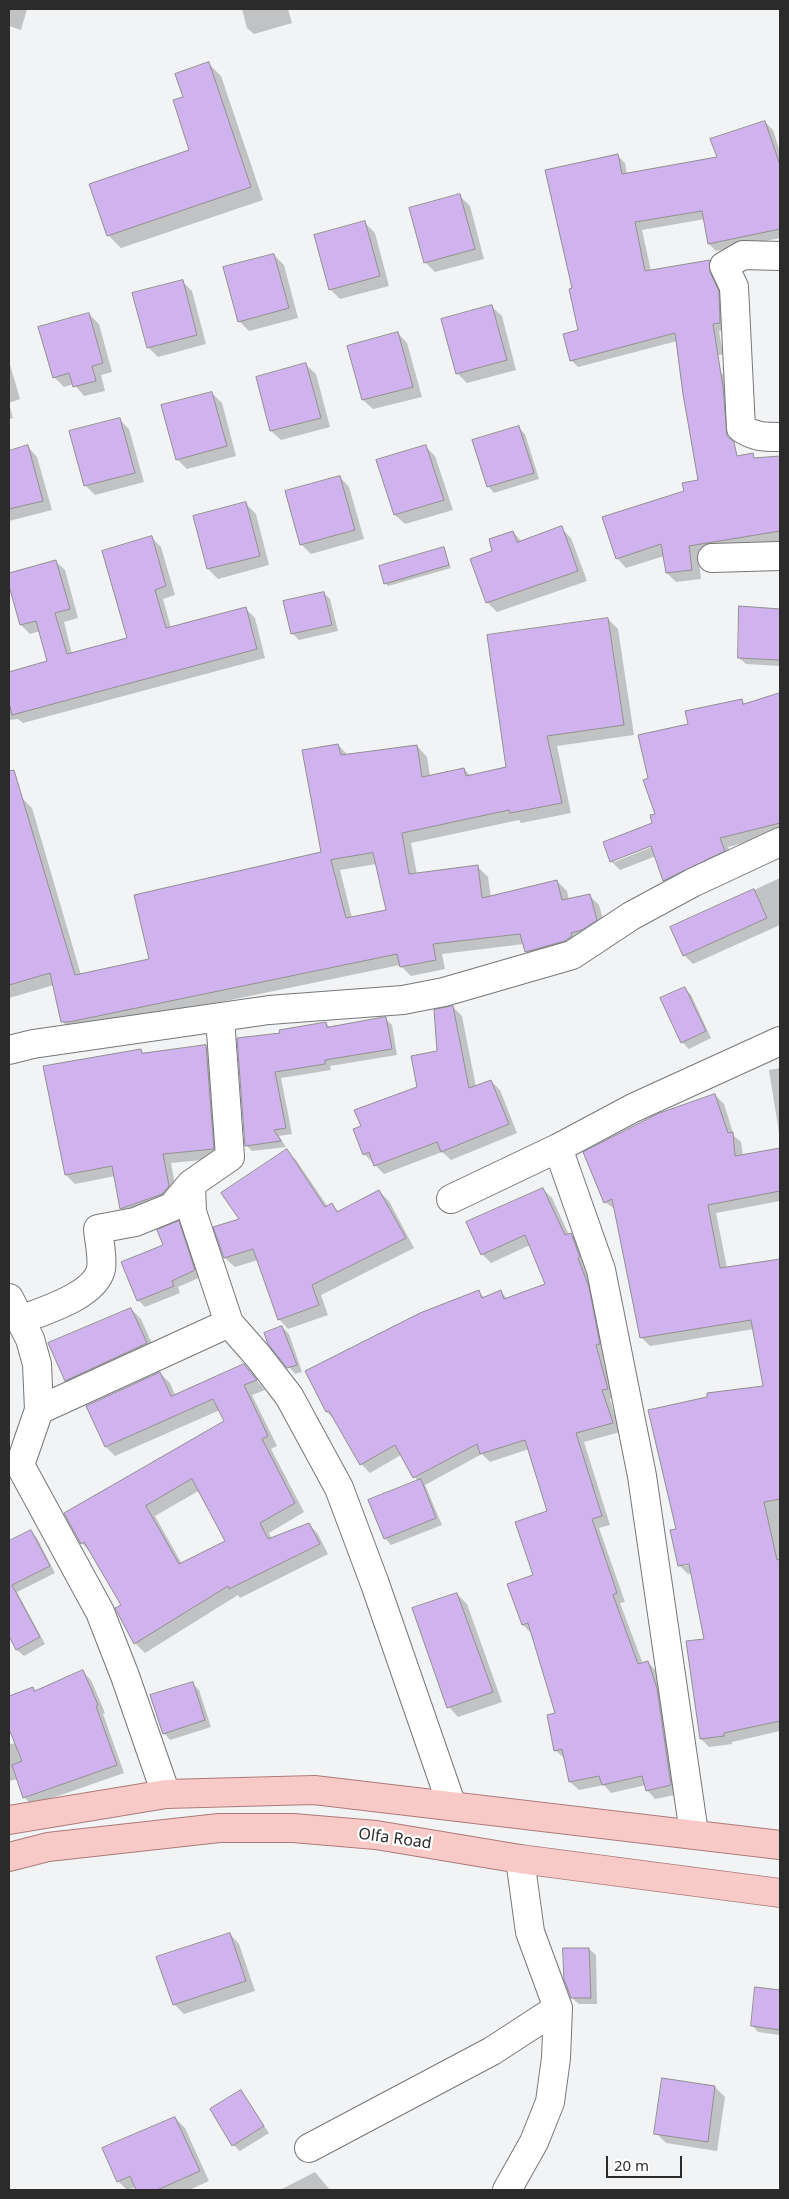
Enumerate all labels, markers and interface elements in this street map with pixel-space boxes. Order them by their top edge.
street label: Olfa Road [357,1824,433,1854]
scale bar [609,2146,685,2178]
text: 20 m [614,2155,649,2175]

